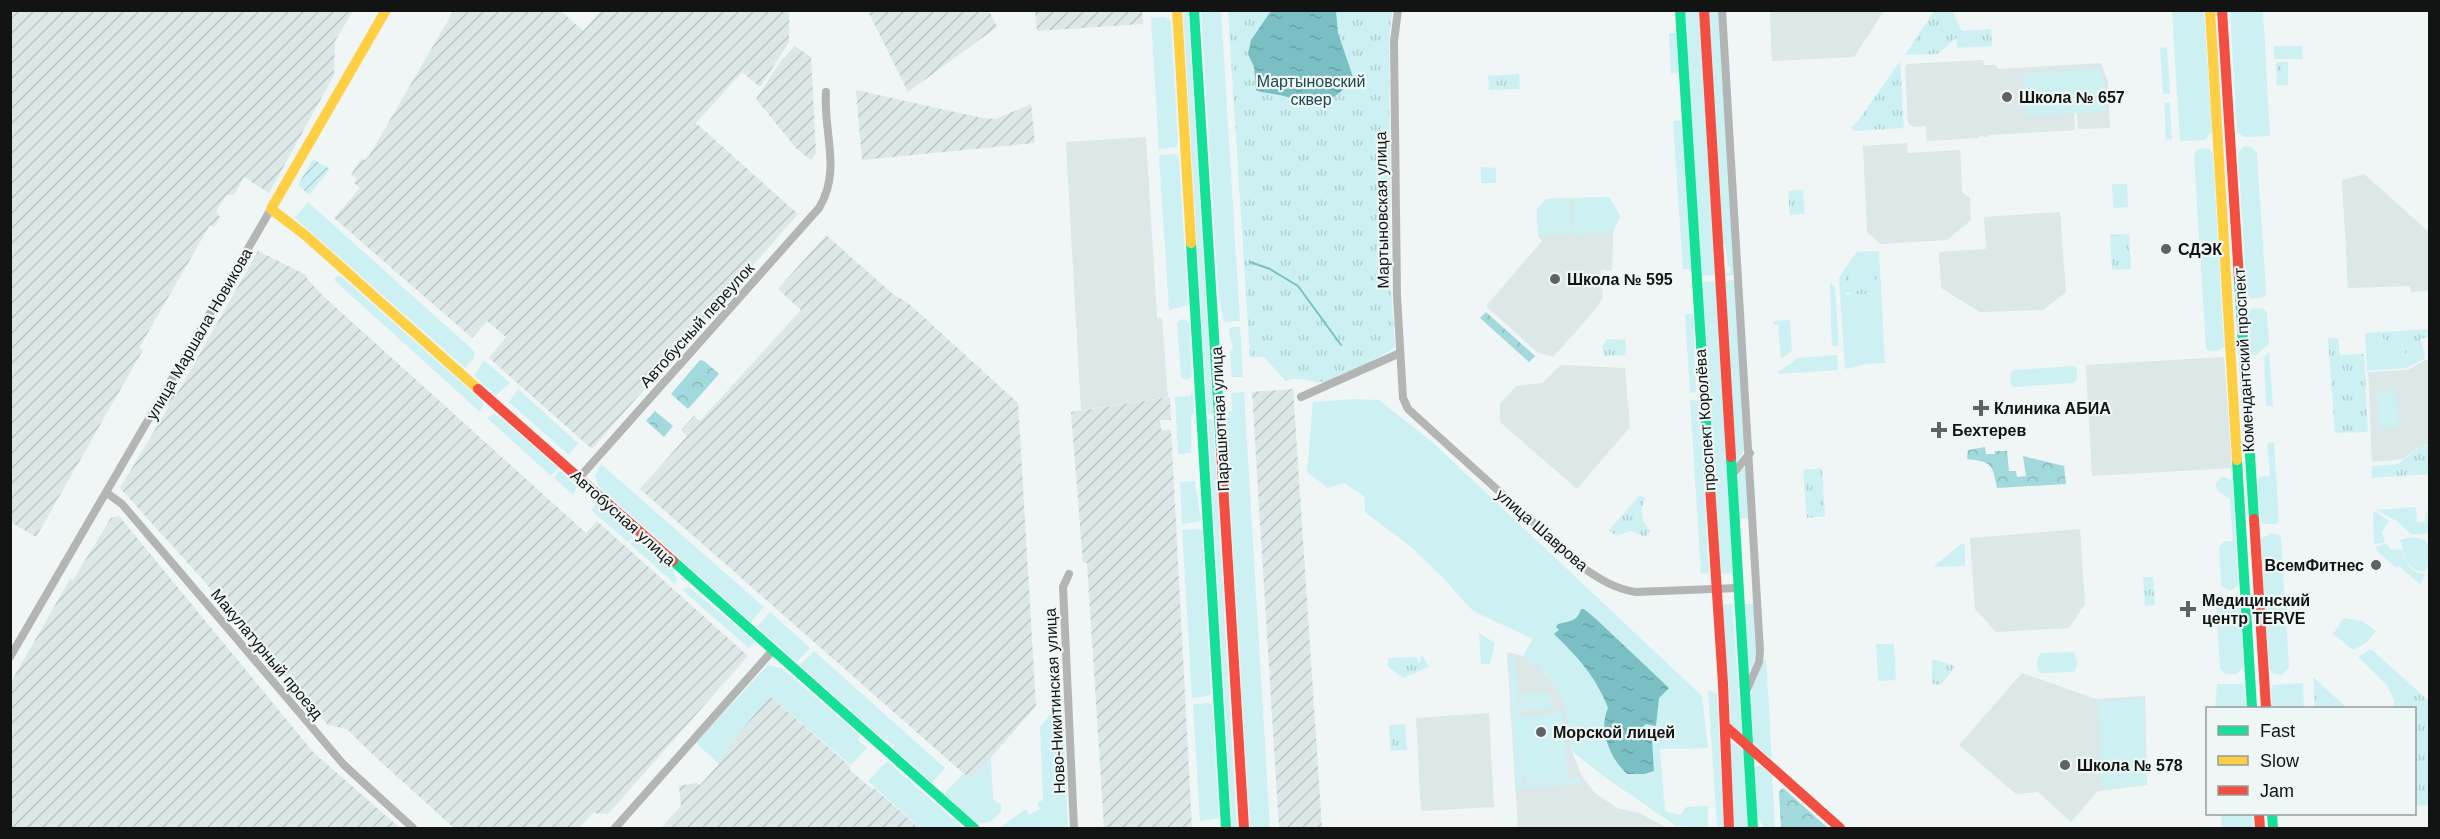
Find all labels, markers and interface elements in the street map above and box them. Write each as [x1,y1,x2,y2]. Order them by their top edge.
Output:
park label: Мартыновский сквер [1257,73,1365,108]
place label: Школа № 657 [2019,89,2125,106]
marker: Школа № 657 [2000,90,2014,104]
street label: Мартыновская улица [1372,131,1392,289]
place label: СДЭК [2178,241,2222,258]
marker: СДЭК [2159,242,2173,256]
street label: улица Маршала Новикова [143,245,255,423]
street label: Автобусный переулок [637,259,758,391]
street label: Комендантский проспект [2231,267,2257,453]
place label: Школа № 595 [1567,271,1673,288]
marker: Школа № 595 [1548,272,1562,286]
street label: Парашютная улица [1208,346,1232,492]
street label: проспект Королёва [1692,348,1718,491]
marker: Клиника АБИА [1972,399,1990,417]
place label: Клиника АБИА [1994,400,2111,417]
marker: Бехтерев [1930,421,1948,439]
place label: Бехтерев [1952,422,2026,439]
street label: Автобусная улица [567,467,679,569]
street label: улица Шаврова [1493,486,1591,574]
place label: ВсемФитнес [2264,557,2364,574]
marker: ВсемФитнес [2369,558,2383,572]
street label: Макулатурный проезд [208,586,327,723]
place label: Медицинский центр TERVE [2202,592,2310,627]
marker: Медицинский центр TERVE [2179,600,2197,618]
street label: Ново-Никитинская улица [1042,608,1068,794]
legend [2206,707,2416,815]
text: Fast [2260,721,2295,741]
place label: Морской лицей [1553,724,1675,741]
marker: Морской лицей [1534,725,1548,739]
text: Slow [2260,751,2300,771]
place label: Школа № 578 [2077,757,2183,774]
marker: Школа № 578 [2058,758,2072,772]
text: Jam [2260,781,2294,801]

